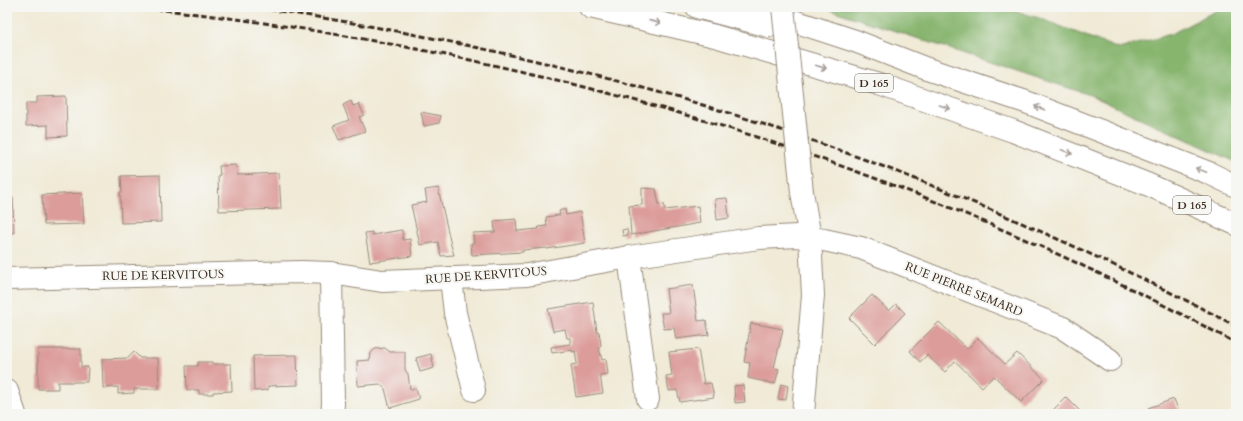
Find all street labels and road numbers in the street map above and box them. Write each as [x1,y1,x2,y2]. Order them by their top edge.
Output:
road number: D 165 [855,74,893,92]
road number: D 165 [1173,196,1211,214]
street label: RUE PIERRE SEMARD [903,258,1026,320]
street label: RUE DE KERVITOUS [425,263,547,287]
street label: RUE DE KERVITOUS [102,266,224,284]

